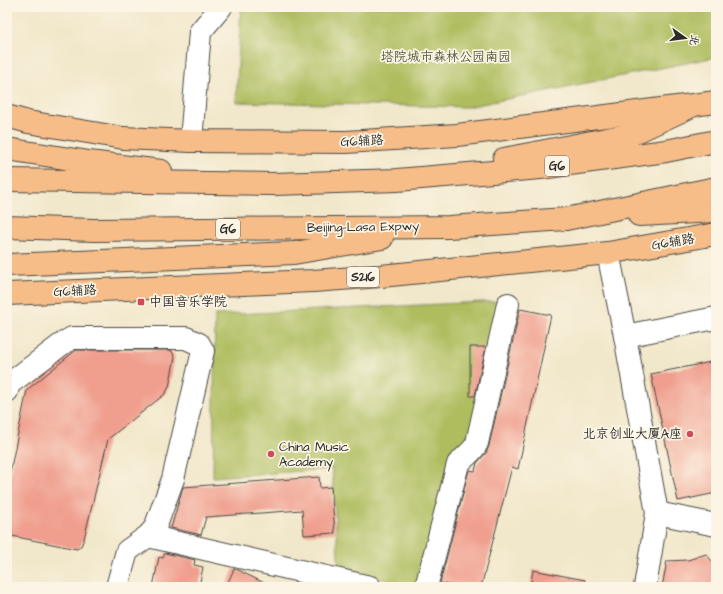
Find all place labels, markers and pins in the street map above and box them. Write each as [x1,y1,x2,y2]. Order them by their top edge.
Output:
place label: 中国音乐学院 [149,293,227,311]
marker: 中国音乐学院 [136,297,146,307]
place label: 北京创业大厦A座 [583,425,682,443]
marker: 北京创业大厦A座 [685,429,695,439]
place label: China Music Academy [279,438,349,472]
marker: China Music Academy [266,449,276,459]

